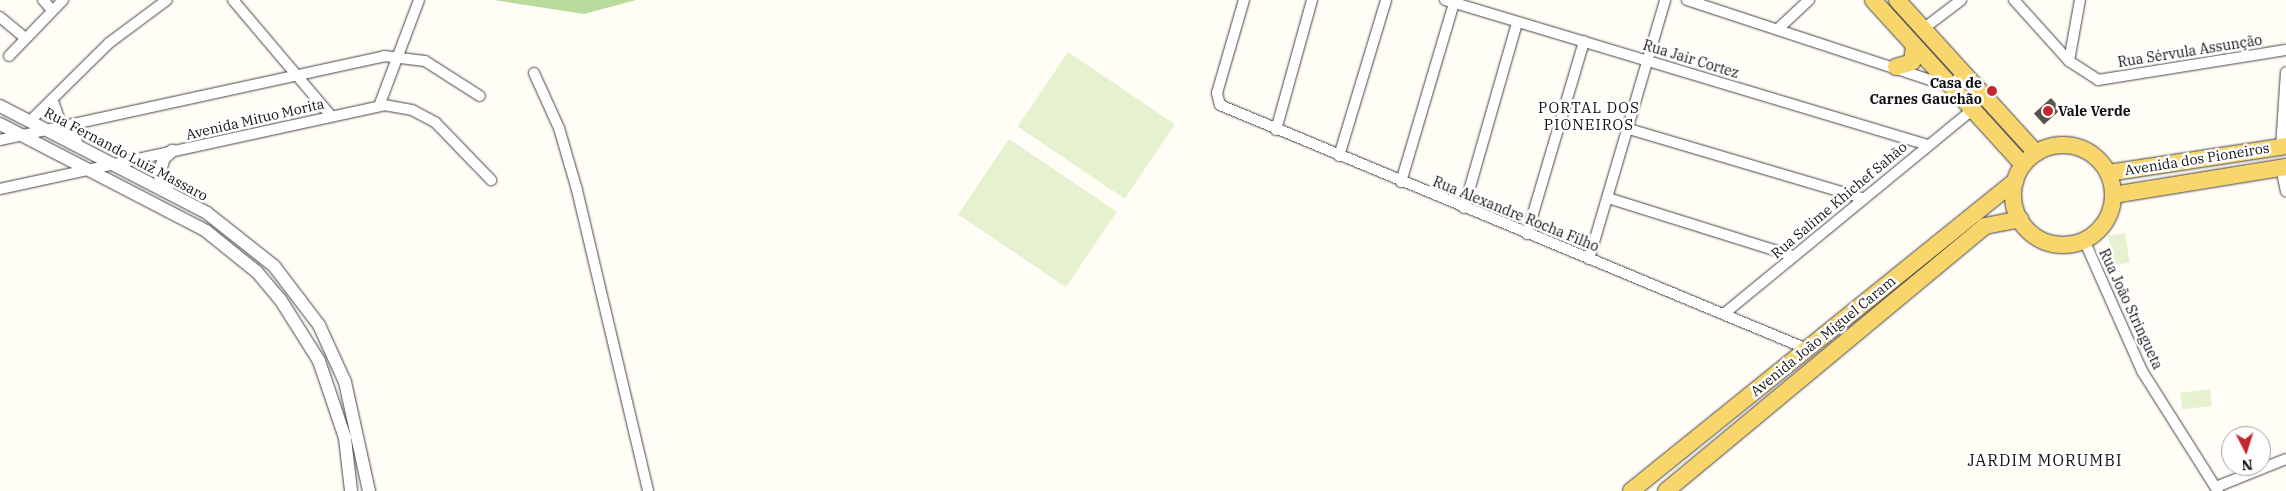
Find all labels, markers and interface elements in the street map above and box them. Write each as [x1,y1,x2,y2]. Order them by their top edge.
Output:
street label: Rua Sérvula Assunção [2117,31,2263,71]
street label: Rua Jair Cortez [1641,36,1741,82]
place label: Casa de Carnes Gauchão [1870,75,1982,108]
marker: Casa de Carnes Gauchão [1986,85,1998,97]
street label: Avenida Mituo Morita [184,95,326,143]
district label: PORTAL DOS PIONEIROS [1537,98,1641,133]
place label: Vale Verde [2058,103,2131,119]
street label: Rua Fernando Luiz Massaro [41,104,211,204]
marker: Vale Verde [2042,105,2054,117]
street label: Rua Salime Khichef Sahão [1768,138,1910,262]
street label: Avenida dos Pioneiros [2123,139,2271,179]
street label: Rua Alexandre Rocha Filho [1431,173,1601,255]
street label: Rua João Stringueta [2096,246,2166,372]
street label: Avenida João Miguel Caram [1747,272,1899,400]
north arrow [2221,426,2271,476]
district label: JARDIM MORUMBI [1966,450,2124,470]
text: N [2241,455,2254,474]

